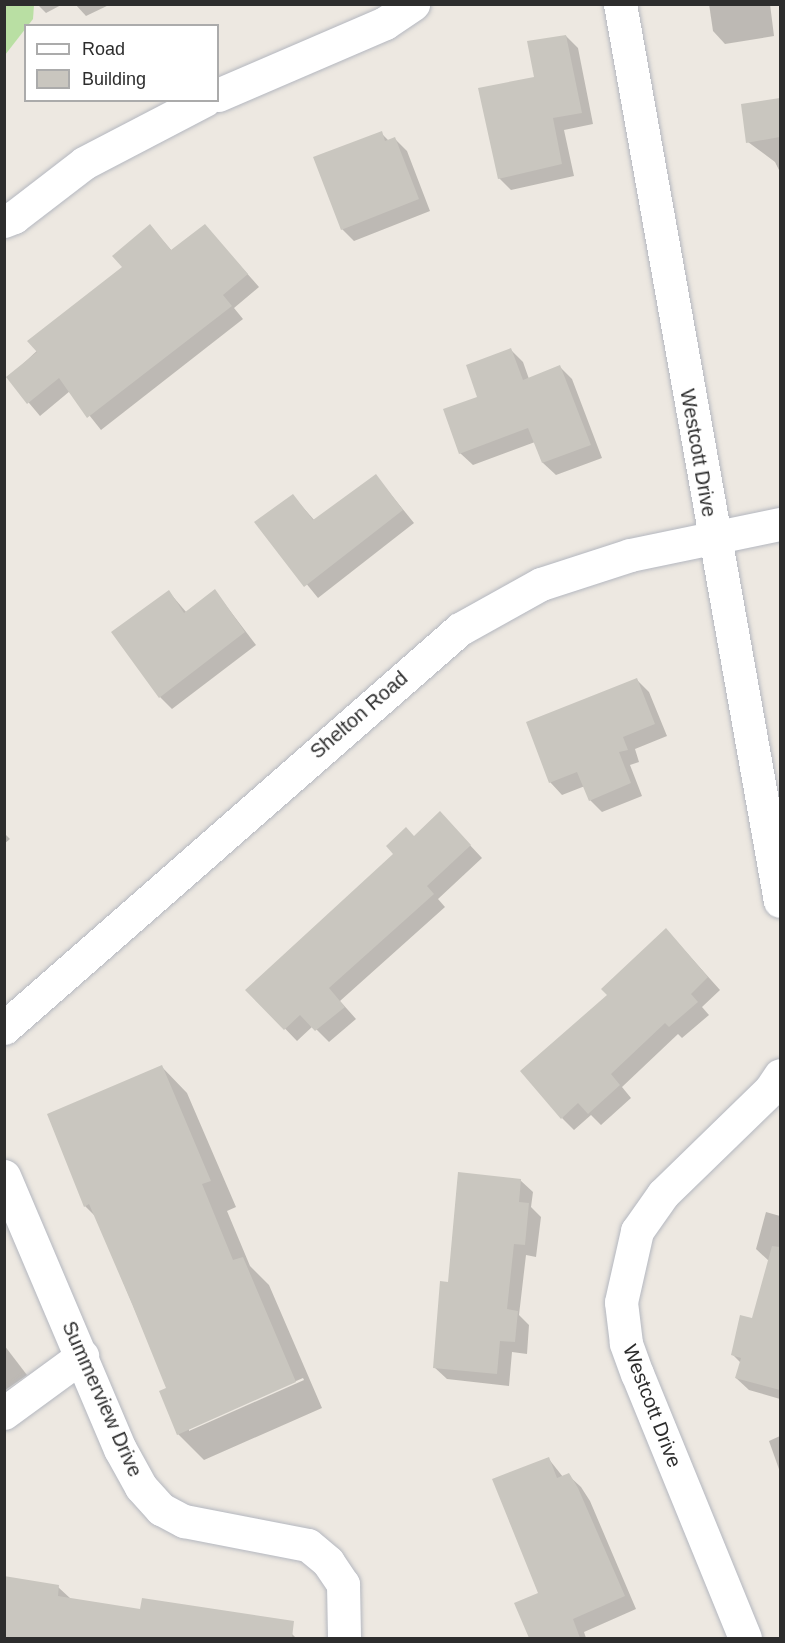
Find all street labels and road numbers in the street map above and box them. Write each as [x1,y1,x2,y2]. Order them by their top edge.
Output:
street label: Westcott Drive [675,387,721,519]
street label: Shelton Road [305,666,413,764]
street label: Summerview Drive [57,1317,147,1481]
street label: Westcott Drive [618,1341,686,1471]

